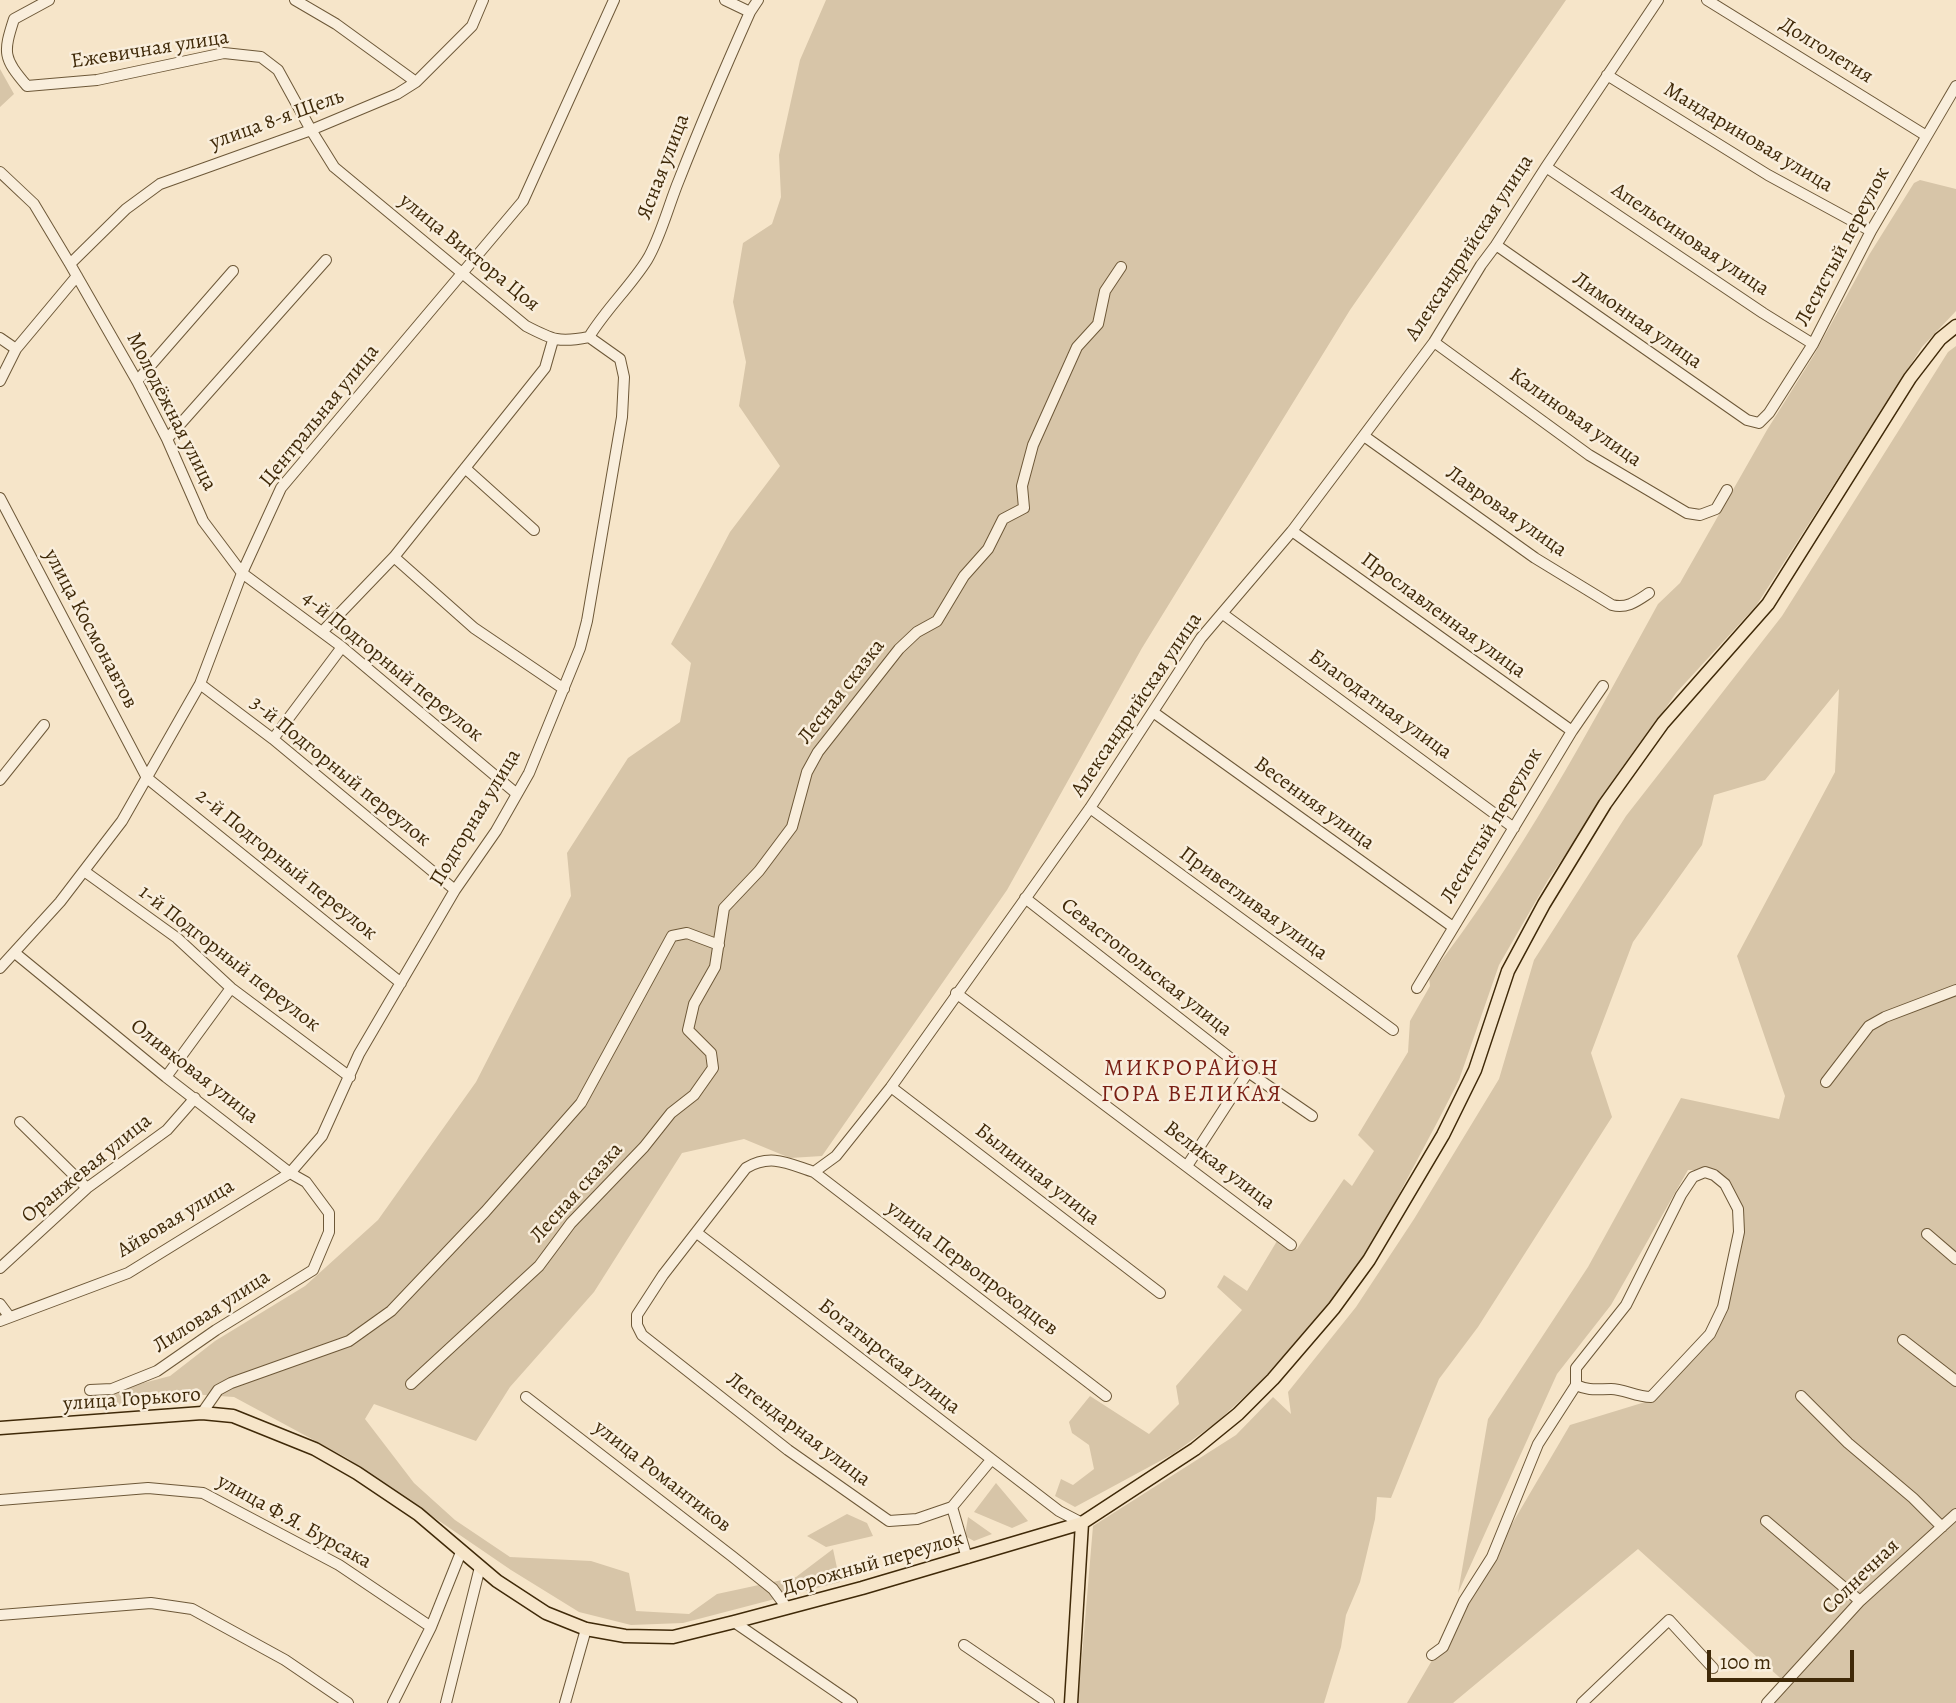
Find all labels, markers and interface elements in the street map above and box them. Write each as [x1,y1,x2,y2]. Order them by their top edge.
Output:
street label: Долголетия [1775,12,1877,90]
street label: Ежевичная улица [69,25,231,75]
street label: Мандариновая улица [1659,77,1837,199]
street label: улица 8-я Щель [207,84,347,156]
street label: Ясная улица [632,111,696,223]
street label: Александрийская улица [1400,150,1540,346]
street label: Лесистый переулок [1790,163,1896,331]
street label: Апельсиновая улица [1606,178,1774,302]
street label: улица Виктора Цоя [394,189,544,317]
street label: Лимонная улица [1567,267,1707,375]
street label: Молодёжная улица [120,329,222,495]
street label: Центральная улица [255,340,385,492]
street label: Калиновая улица [1504,363,1646,473]
street label: Лавровая улица [1441,461,1571,563]
street label: улица Космонавтов [37,545,143,713]
street label: Прославленная улица [1356,548,1530,684]
street label: 4-й Подгорный переулок [296,586,488,748]
street label: Александрийская улица [1066,608,1208,802]
street label: Лесная сказка [793,634,891,750]
street label: Благодатная улица [1303,645,1457,765]
street label: 3-й Подгорный переулок [245,691,435,853]
street label: Лесистый переулок [1436,744,1548,908]
street label: Подгорная улица [425,745,527,891]
street label: Весенняя улица [1249,752,1379,856]
street label: 2-й Подгорный переулок [190,784,382,946]
street label: Приветливая улица [1174,842,1332,966]
street label: 1-й Подгорный переулок [133,880,325,1038]
street label: Севастопольская улица [1055,893,1237,1043]
street label: Оливковая улица [125,1014,263,1130]
district label: МИКРОРАЙОН ГОРА ВЕЛИКАЯ [1102,1055,1282,1109]
street label: Оранжевая улица [17,1109,157,1229]
street label: Великая улица [1158,1116,1280,1216]
street label: Былинная улица [970,1118,1104,1232]
street label: Лесная сказка [525,1138,629,1248]
street label: Айвовая улица [113,1174,239,1264]
street label: улица Первопроходцев [881,1196,1063,1342]
street label: Лиловая улица [149,1265,275,1359]
street label: Богатырская улица [813,1294,965,1420]
street label: Легендарная улица [721,1368,875,1492]
street label: улица Горького [62,1383,202,1417]
street label: улица Романтиков [588,1415,736,1539]
street label: улица Ф.Я. Бурсака [212,1469,376,1575]
street label: Дорожный переулок [779,1526,967,1602]
street label: Солнечная [1817,1534,1905,1620]
scale bar [1711,1636,1858,1680]
text: 100 m [1720,1648,1771,1676]

